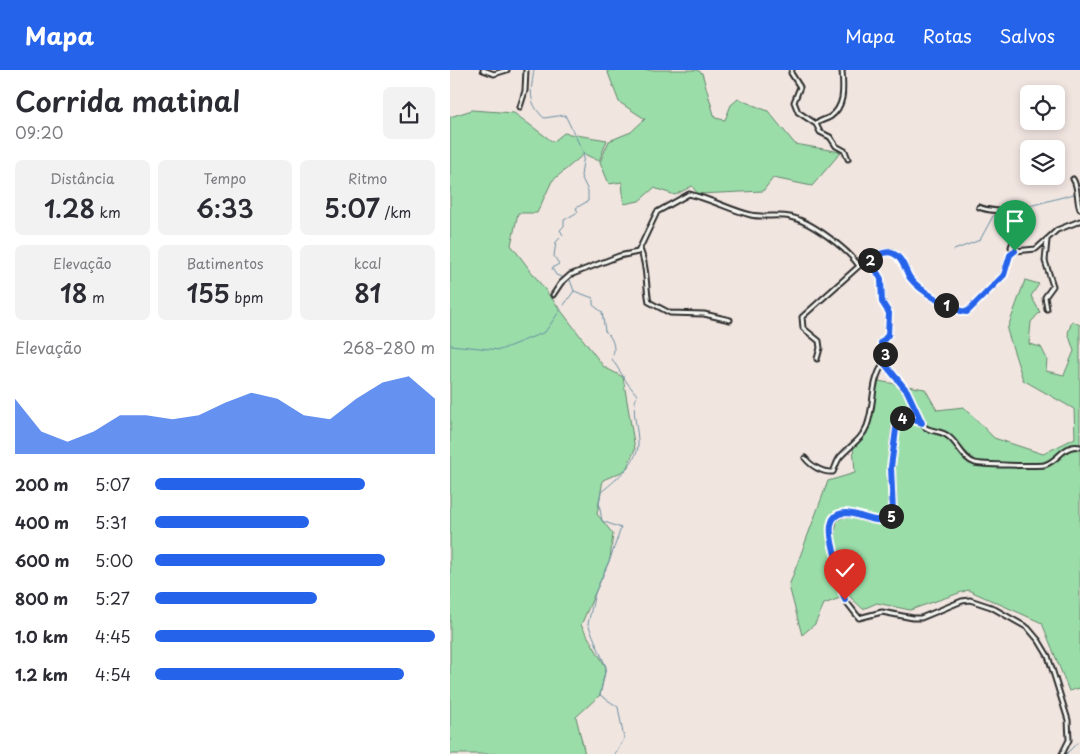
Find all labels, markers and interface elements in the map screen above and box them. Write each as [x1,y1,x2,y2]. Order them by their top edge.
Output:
text: Mapa [25,17,94,53]
text: Mapa [845,22,895,49]
text: Rotas [923,22,972,49]
text: Salvos [1000,22,1055,49]
text: Corrida matinal [15,79,240,122]
map controls [1020,85,1065,185]
button: locate [1020,85,1065,130]
button: share [383,87,435,139]
text: 09:20 [15,120,63,144]
button: layers [1020,140,1065,185]
text: Distância [50,168,115,189]
text: Tempo [204,168,246,189]
text: Ritmo [348,168,387,189]
text: 1.28 [44,189,95,227]
text: 6:33 [196,189,254,227]
text: 5:07 [324,189,380,227]
pin [994,200,1036,251]
text: km [95,202,121,223]
text: /km [380,202,411,223]
icon: arrive [1001,207,1029,235]
pin: 2 [858,248,882,272]
text: 2 [866,250,875,271]
text: Elevação [53,253,112,274]
text: Batimentos [187,253,263,274]
text: kcal [354,253,382,274]
text: 18 [60,274,87,312]
text: 155 [186,274,230,312]
text: 81 [354,274,381,312]
text: m [87,287,105,308]
text: bpm [230,287,264,308]
pin: 1 [934,292,958,318]
text: 1 [943,295,950,316]
text: Elevação [15,335,82,359]
text: 268–280 m [343,335,435,359]
pin: 3 [872,342,898,366]
text: 3 [881,344,890,365]
pin: 4 [890,406,914,430]
text: 4 [898,408,907,429]
text: 200 m [15,472,69,496]
text: 5:07 [95,472,130,496]
pin: 5 [878,504,904,528]
text: 5 [887,506,896,527]
text: 400 m [15,510,69,534]
text: 5:31 [95,510,127,534]
text: 600 m [15,548,69,572]
text: 5:00 [95,548,133,572]
pin [824,549,866,600]
icon: check [831,556,859,584]
text: 800 m [15,586,68,610]
text: 5:27 [95,586,130,610]
text: 1.0 km [15,624,68,648]
text: 4:45 [95,624,131,648]
text: 1.2 km [15,662,68,686]
text: 4:54 [95,662,131,686]

